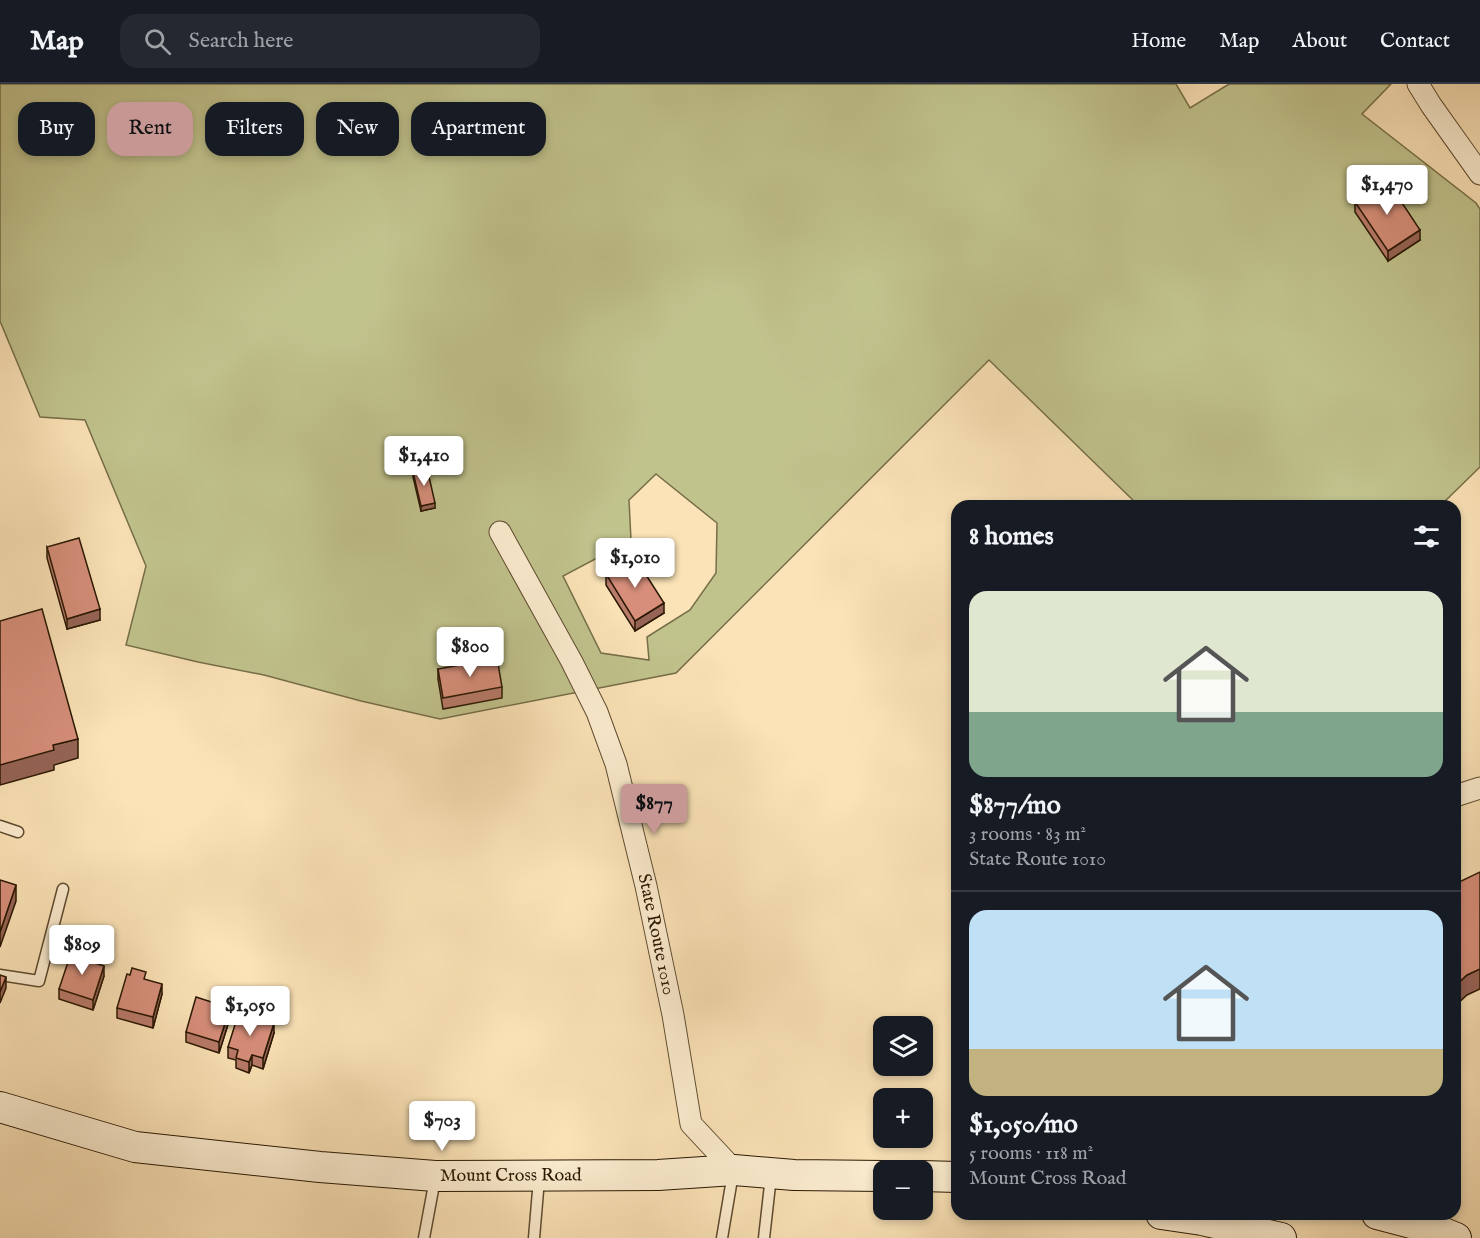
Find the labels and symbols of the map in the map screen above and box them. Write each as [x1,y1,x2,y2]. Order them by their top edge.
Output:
pin: $1,470 [1338,165,1436,216]
pin: $1,410 [375,436,473,487]
pin: $1,010 [586,538,684,589]
pin: $800 [434,627,506,678]
pin: $877 [618,784,690,835]
street label: State Route 1010 [632,871,680,997]
pin: $809 [46,925,118,976]
pin: $1,050 [201,986,299,1037]
pin: $703 [406,1101,478,1152]
street label: Mount Cross Road [440,1164,582,1187]

